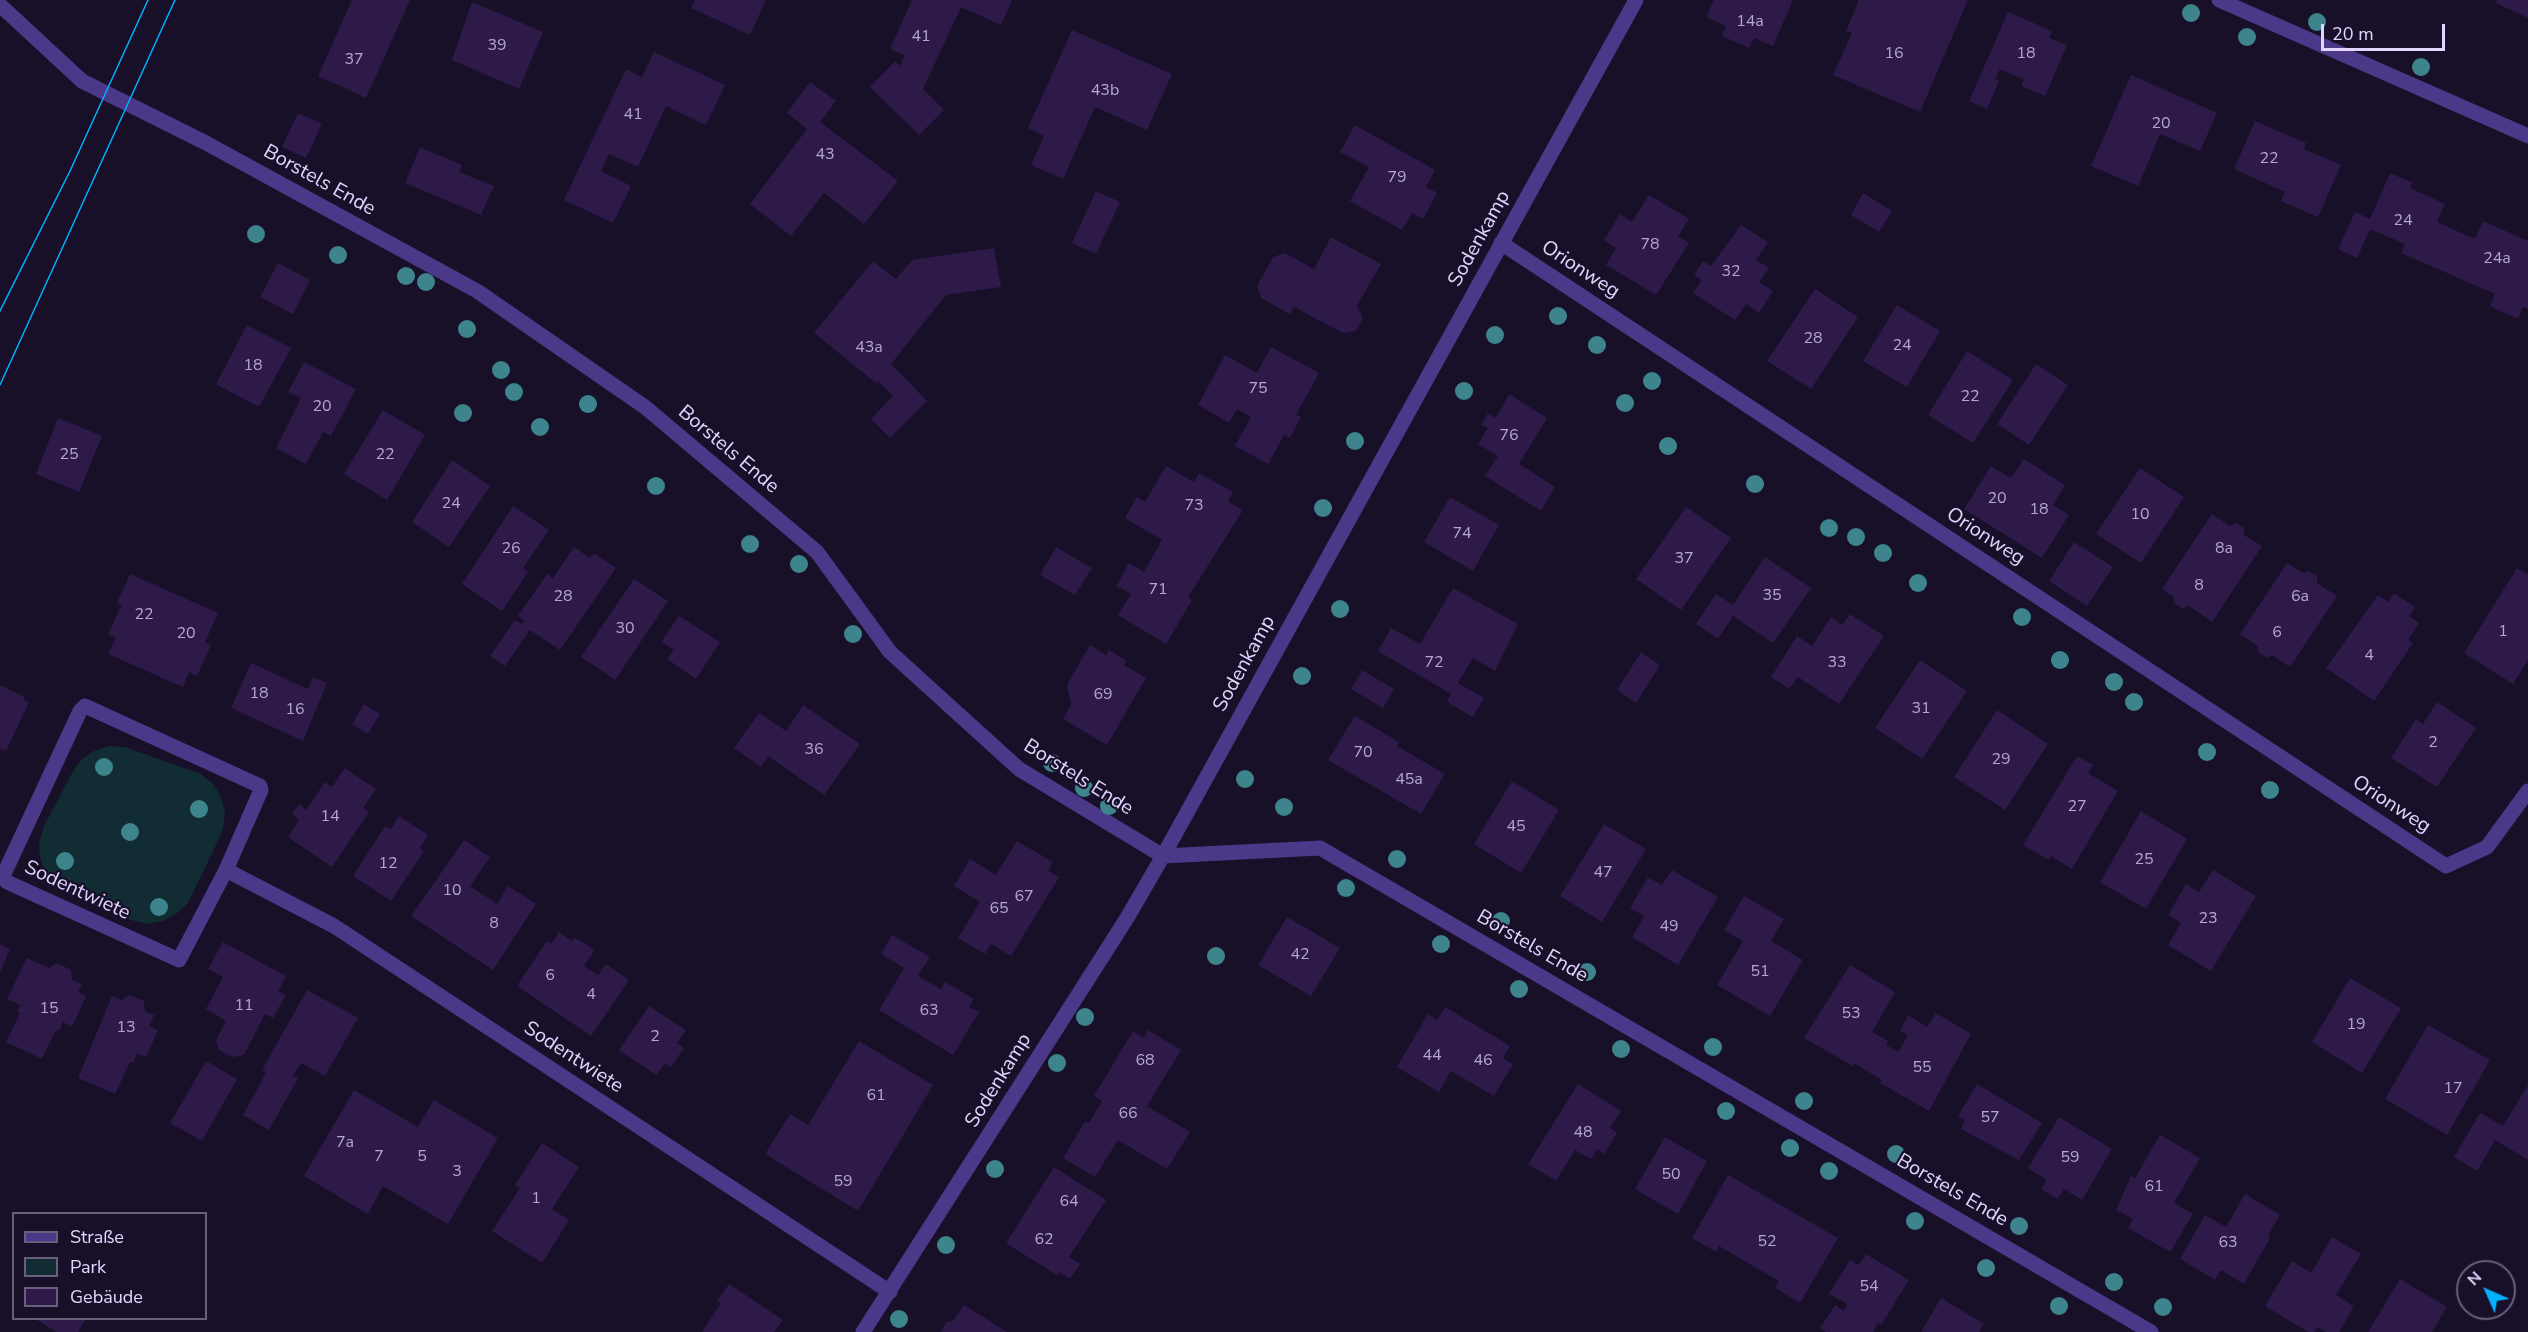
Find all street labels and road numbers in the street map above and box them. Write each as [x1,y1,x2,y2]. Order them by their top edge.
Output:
street label: Borstels Ende [259,140,379,222]
street label: Sodenkamp [1444,187,1516,291]
street label: Orionweg [1536,236,1624,304]
street label: Borstels Ende [673,401,783,499]
street label: Orionweg [1941,503,2029,571]
street label: Sodenkamp [1209,612,1281,716]
street label: Borstels Ende [1019,735,1137,821]
street label: Orionweg [2347,771,2435,839]
street label: Sodentwiete [20,856,134,926]
street label: Borstels Ende [1472,905,1592,989]
street label: Sodentwiete [519,1017,627,1099]
street label: Sodenkamp [961,1030,1037,1132]
street label: Borstels Ende [1892,1149,2012,1233]

